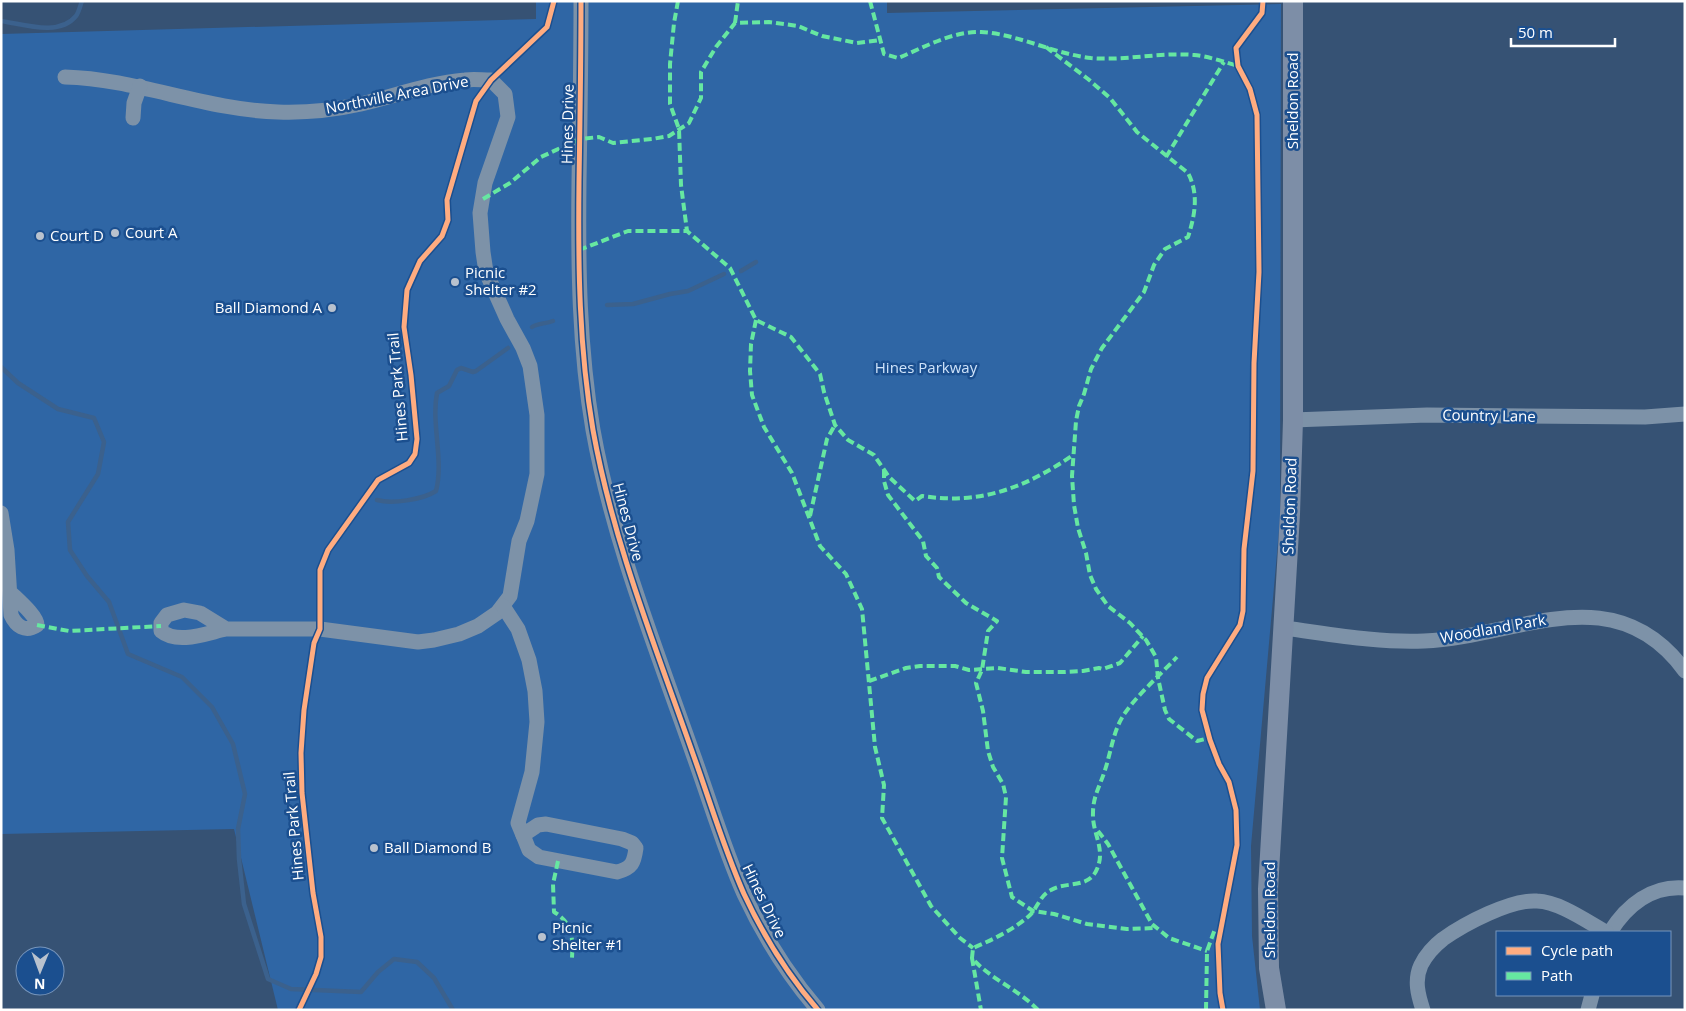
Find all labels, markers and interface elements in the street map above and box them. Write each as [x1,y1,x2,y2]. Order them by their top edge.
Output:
scale bar [1511,15,1615,47]
text: 50 m [1518,22,1553,42]
street label: Sheldon Road [1282,53,1302,149]
street label: Northville Area Drive [324,70,470,118]
street label: Hines Drive [556,84,578,164]
place label: Court A [125,222,178,242]
place label: Court D [50,225,104,245]
marker: Court A [109,227,121,239]
marker: Court D [34,230,46,242]
place label: Picnic Shelter #2 [465,262,537,299]
marker: Picnic Shelter #2 [449,276,461,288]
place label: Ball Diamond A [215,297,323,317]
marker: Ball Diamond A [326,302,338,314]
street label: Hines Park Trail [382,332,412,442]
park label: Hines Parkway [875,357,978,377]
street label: Country Lane [1442,404,1536,426]
street label: Sheldon Road [1277,457,1301,555]
street label: Hines Drive [609,480,649,563]
street label: Woodland Park [1438,609,1547,647]
street label: Hines Park Trail [278,771,308,881]
place label: Ball Diamond B [384,837,491,857]
marker: Ball Diamond B [368,842,380,854]
street label: Hines Drive [738,860,791,941]
street label: Sheldon Road [1259,862,1279,958]
place label: Picnic Shelter #1 [552,917,624,954]
marker: Picnic Shelter #1 [536,931,548,943]
legend [1496,931,1671,996]
text: Cycle path [1541,940,1613,960]
north arrow [15,946,65,996]
text: Path [1541,965,1573,985]
text: N [34,975,46,994]

